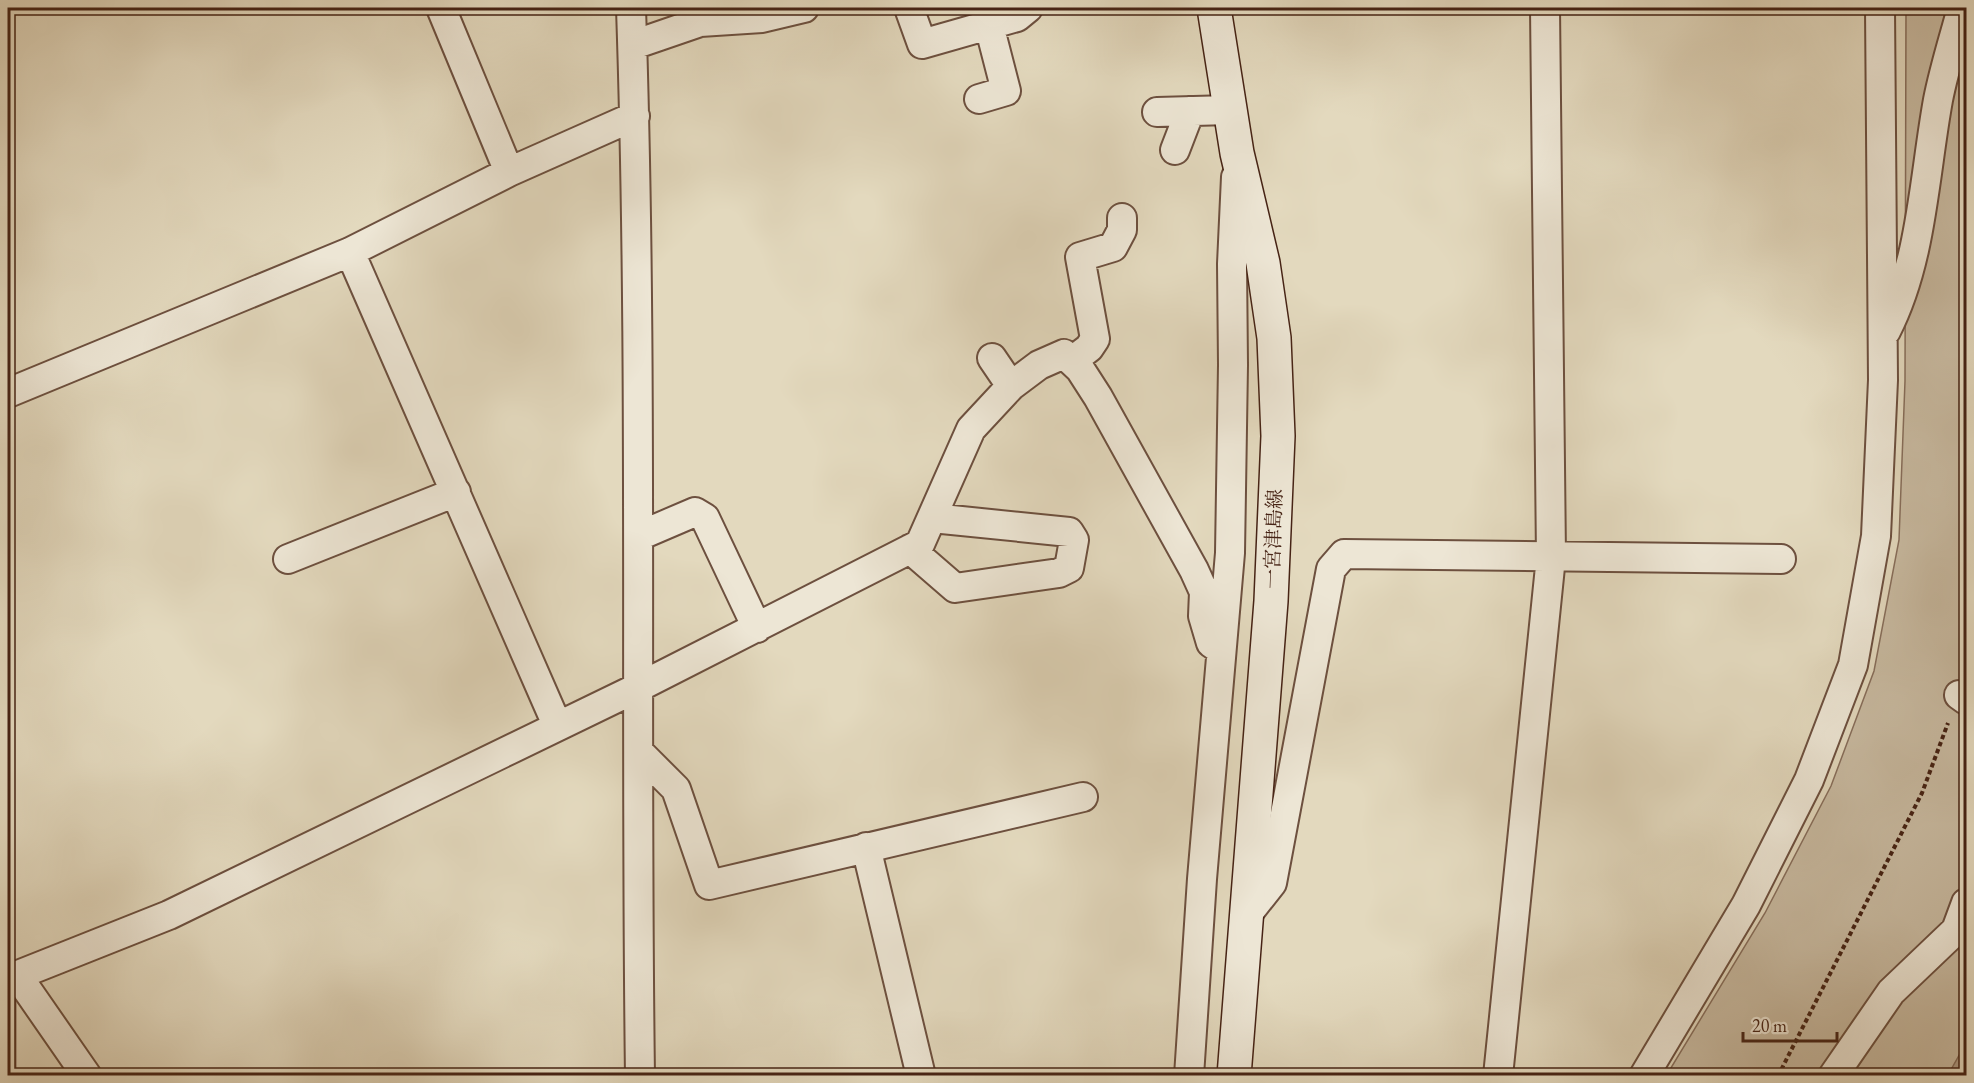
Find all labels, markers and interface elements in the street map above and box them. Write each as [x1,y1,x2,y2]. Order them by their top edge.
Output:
street label: 一宮津島線 [1258,489,1288,589]
scale bar [1743,1005,1838,1043]
text: 20 m [1752,1014,1787,1037]

